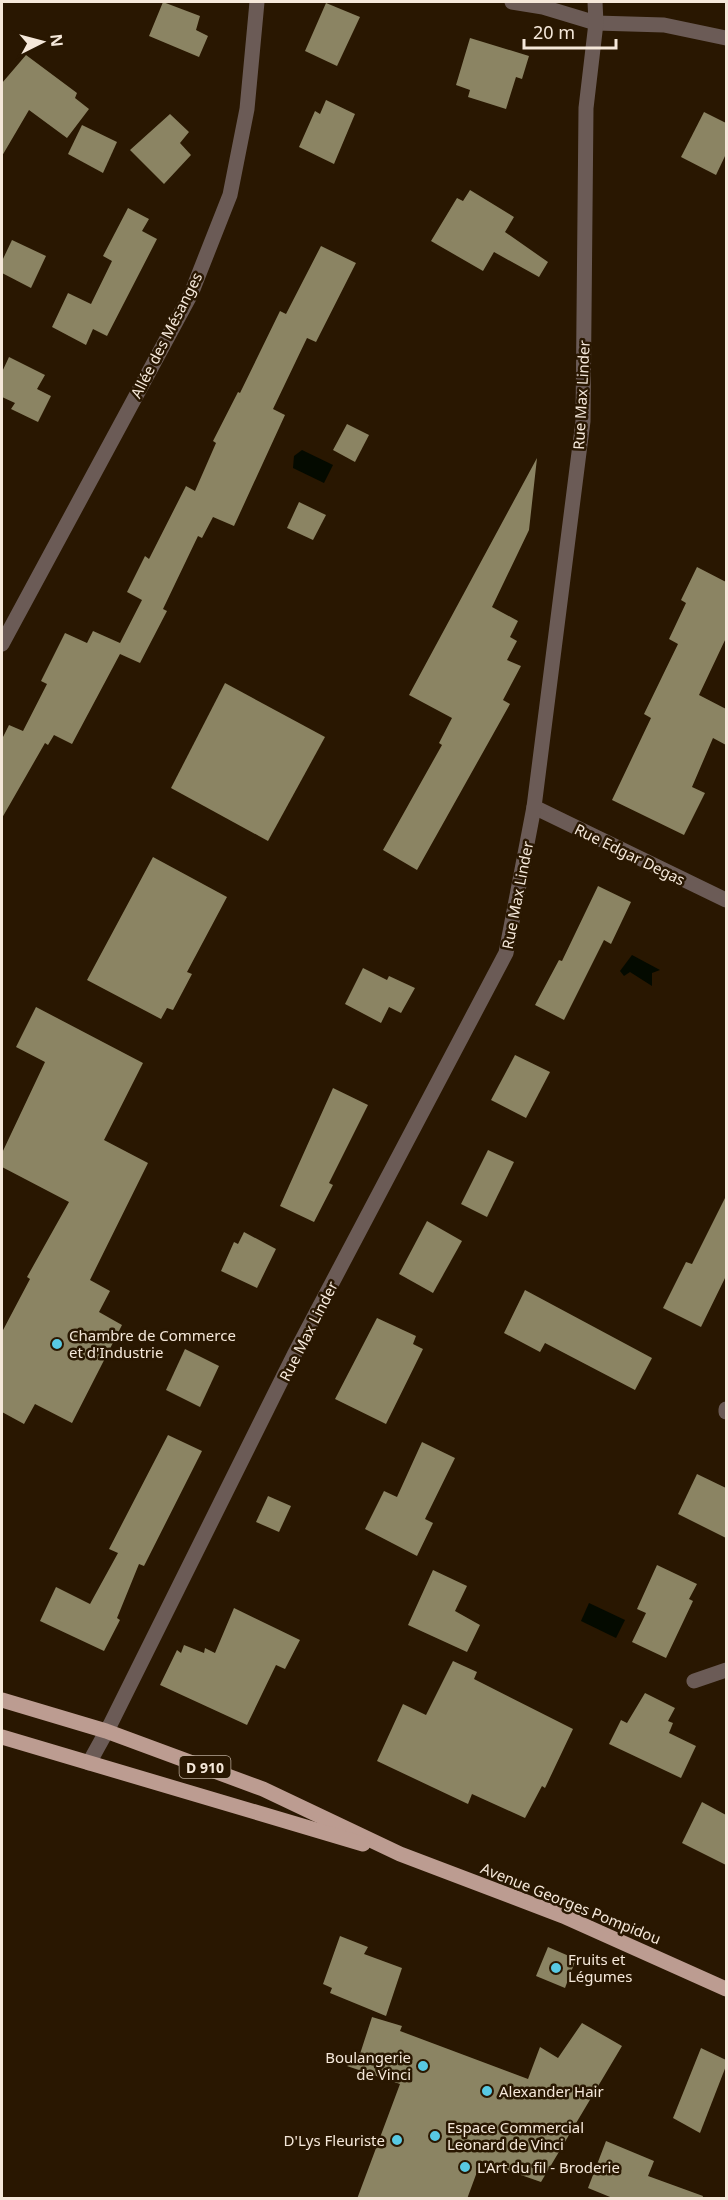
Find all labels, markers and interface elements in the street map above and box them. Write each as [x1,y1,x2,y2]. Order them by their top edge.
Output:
north arrow [12,12,72,72]
scale bar [524,12,616,50]
text: 20 m [533,20,575,44]
text: N [45,33,69,48]
street label: Allée des Mésanges [126,269,206,401]
street label: Rue Max Linder [568,340,594,450]
street label: Rue Edgar Degas [571,819,689,889]
street label: Rue Max Linder [497,839,537,951]
street label: Rue Max Linder [274,1278,342,1384]
place label: Chambre de Commerce et d'Industrie [69,1325,236,1362]
marker: Chambre de Commerce et d'Industrie [50,1337,64,1351]
road number: D 910 [180,1756,230,1778]
street label: Avenue Georges Pompidou [478,1858,664,1948]
place label: Fruits et Légumes [568,1949,633,1986]
marker: Fruits et Légumes [549,1961,563,1975]
place label: Boulangerie de Vinci [325,2047,411,2084]
marker: Boulangerie de Vinci [416,2059,430,2073]
place label: Alexander Hair [499,2081,604,2101]
marker: Alexander Hair [480,2084,494,2098]
place label: Espace Commercial Leonard de Vinci [447,2117,584,2154]
marker: Espace Commercial Leonard de Vinci [428,2129,442,2143]
place label: D'Lys Fleuriste [284,2130,385,2150]
marker: D'Lys Fleuriste [390,2133,404,2147]
place label: L'Art du fil - Broderie [477,2157,620,2177]
marker: L'Art du fil - Broderie [458,2160,472,2174]

